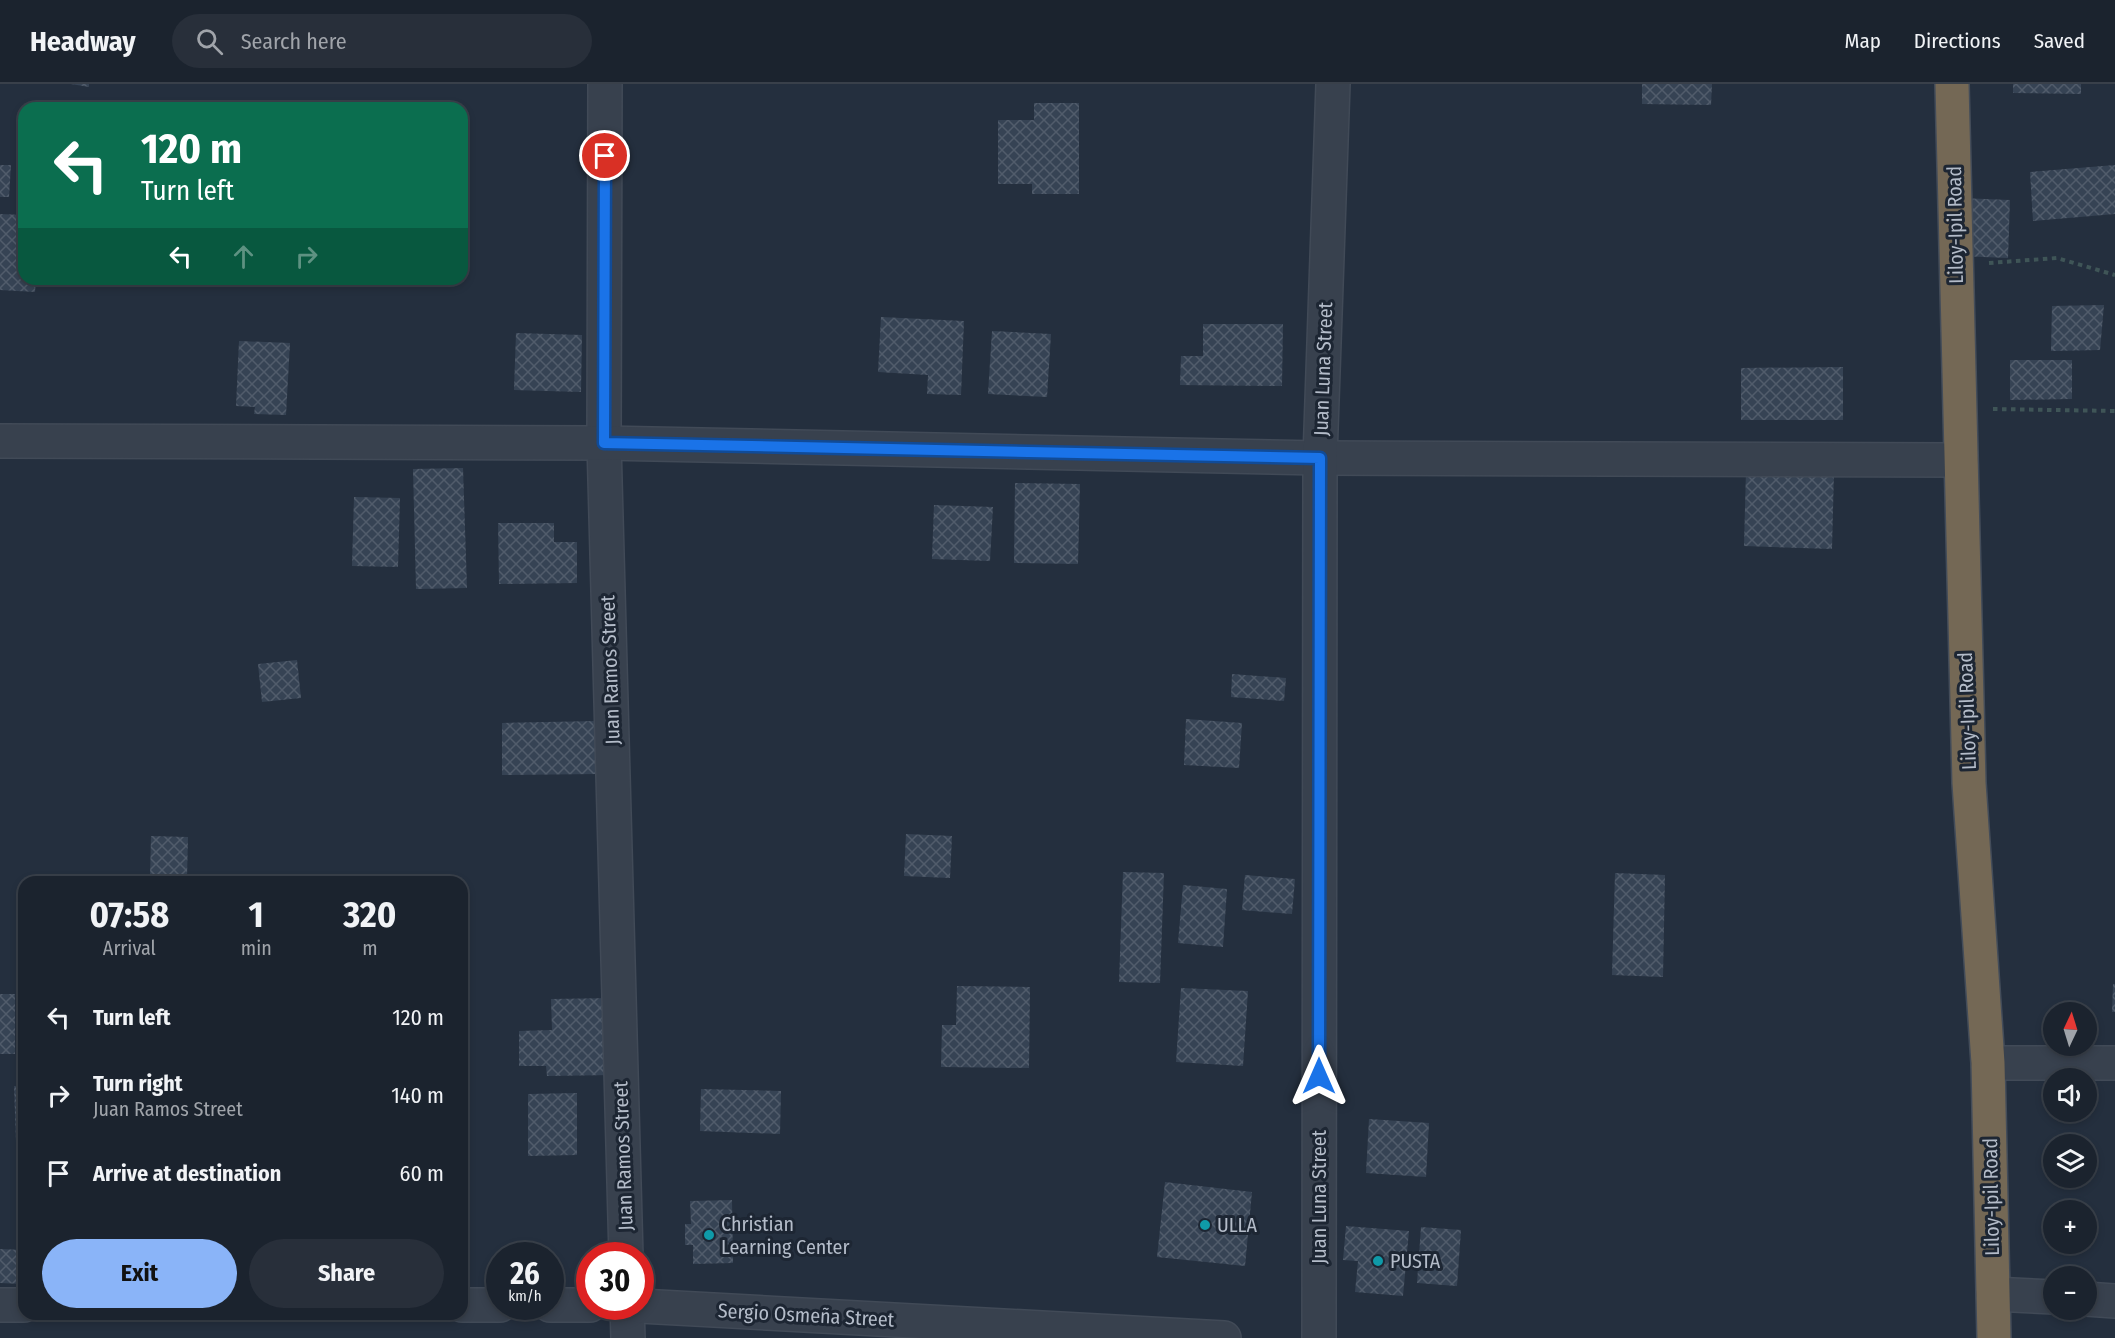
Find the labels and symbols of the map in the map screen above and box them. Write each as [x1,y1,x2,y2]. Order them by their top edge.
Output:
pin [579,130,630,181]
street label: Liloy-Ipil Road [1942,166,1968,284]
street label: Juan Luna Street [1309,301,1337,436]
street label: Juan Ramos Street [595,594,625,745]
street label: Liloy-Ipil Road [1953,652,1981,770]
north arrow [2043,1002,2097,1056]
position arrow [1287,1044,1351,1108]
street label: Juan Ramos Street [608,1080,638,1231]
street label: Juan Luna Street [1307,1129,1331,1264]
street label: Liloy-Ipil Road [1978,1138,2004,1256]
place label: Christian Learning Center [721,1212,849,1259]
place label: ULLA [1217,1213,1257,1237]
marker: ULLA [1198,1218,1212,1232]
marker: Christian Learning Center [702,1228,716,1242]
speed limit sign: 30 [576,1242,654,1320]
place label: PUSTA [1390,1249,1441,1273]
marker: PUSTA [1371,1254,1385,1268]
street label: Sergio Osmeña Street [717,1298,895,1332]

